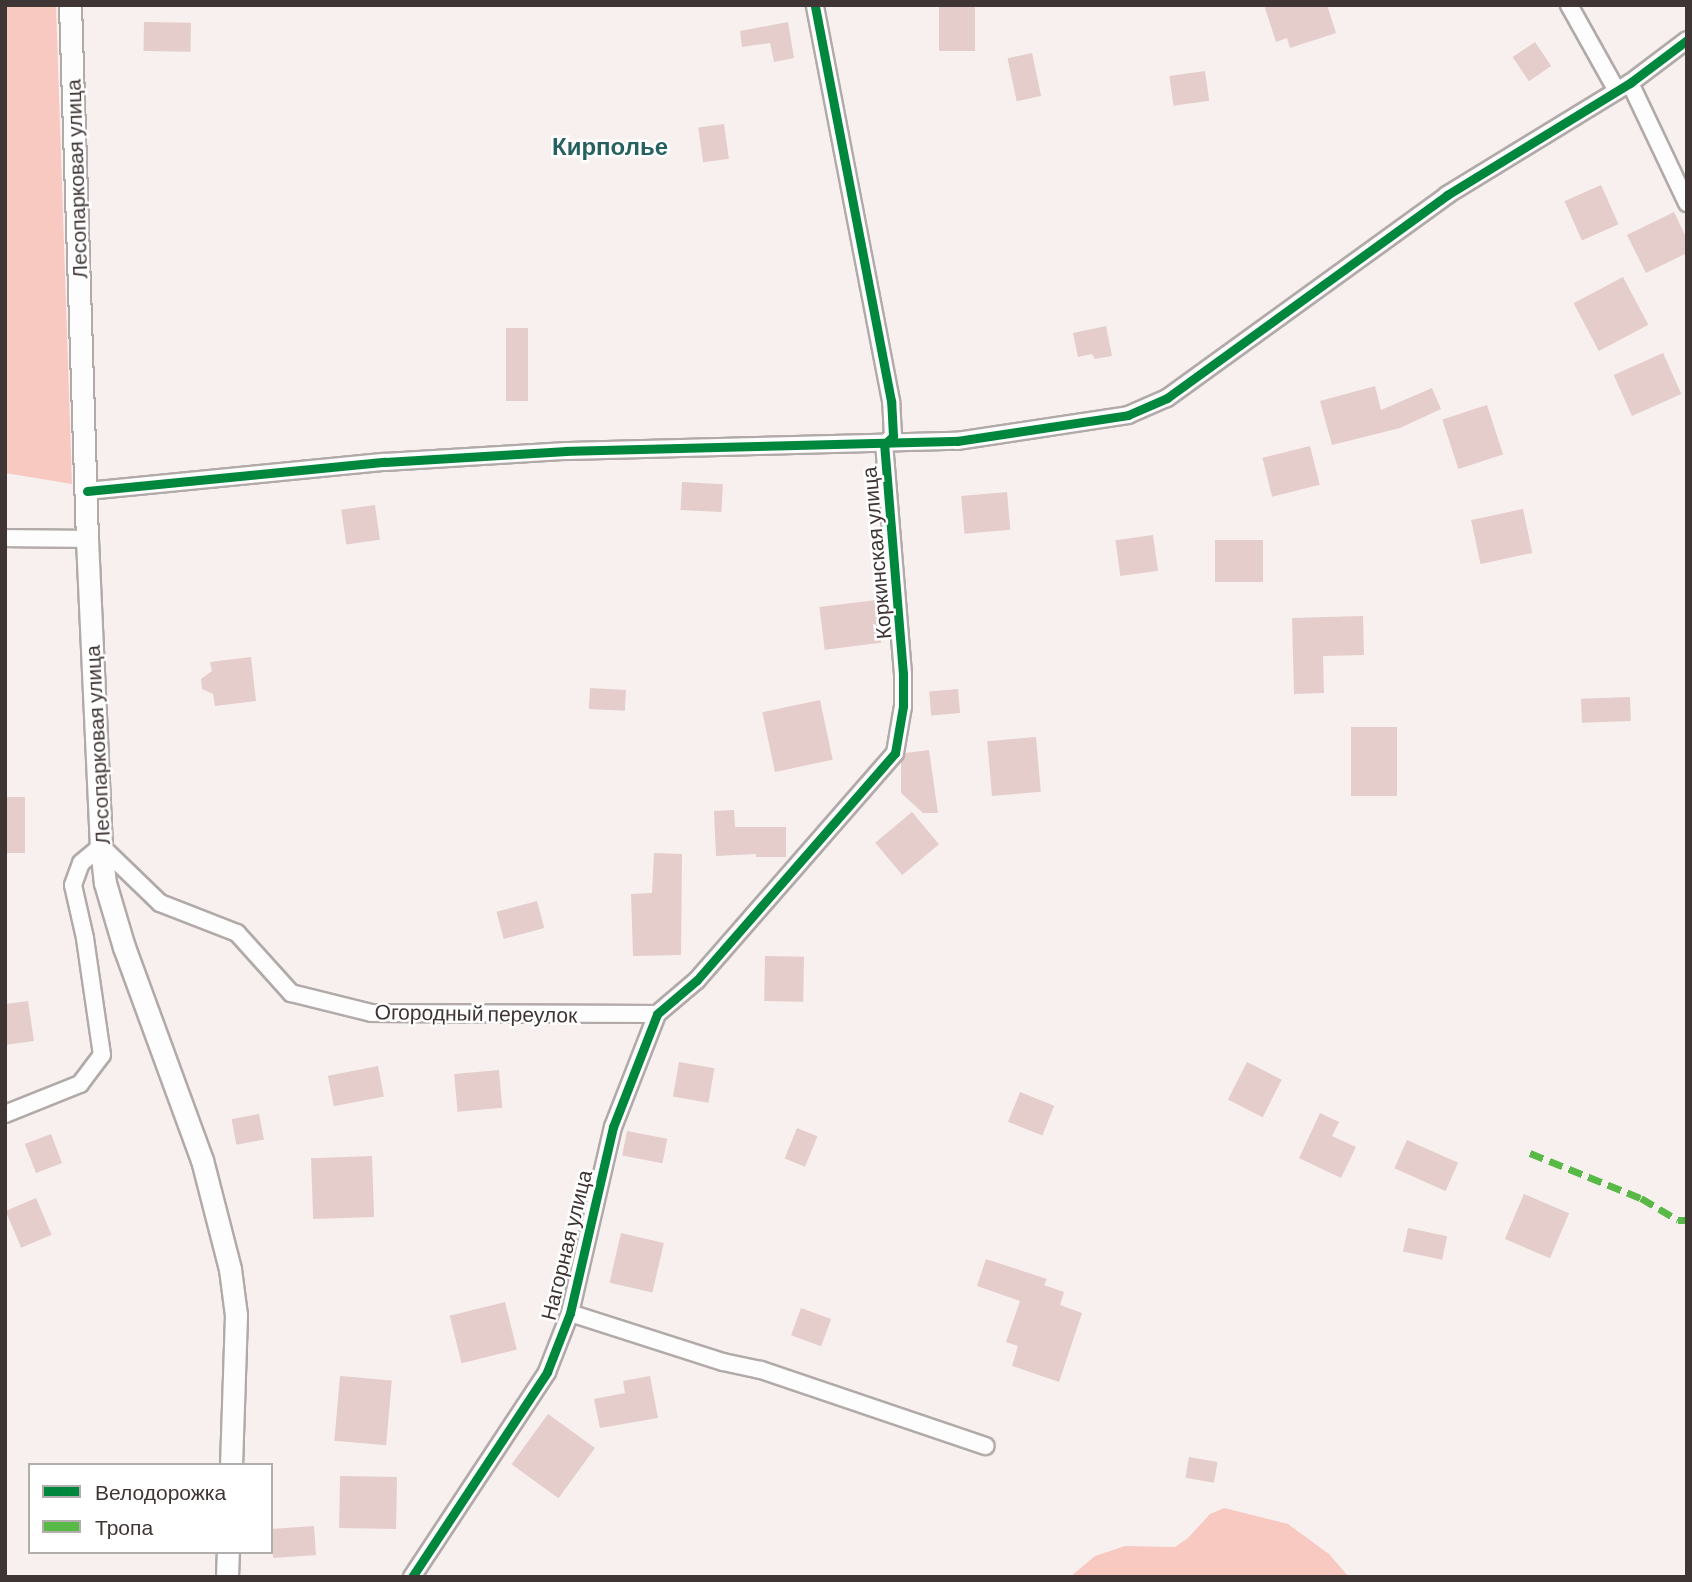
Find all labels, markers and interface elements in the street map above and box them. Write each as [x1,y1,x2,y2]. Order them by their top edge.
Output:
street label: Лесопарковая улица [60,79,92,279]
district label: Кирполье [552,132,668,160]
street label: Коркинская улица [856,466,896,640]
street label: Лесопарковая улица [79,645,115,845]
street label: Огородный переулок [375,999,577,1027]
street label: Нагорная улица [535,1167,597,1323]
legend [28,1463,273,1554]
text: Велодорожка [95,1479,226,1504]
text: Тропа [95,1514,153,1539]

